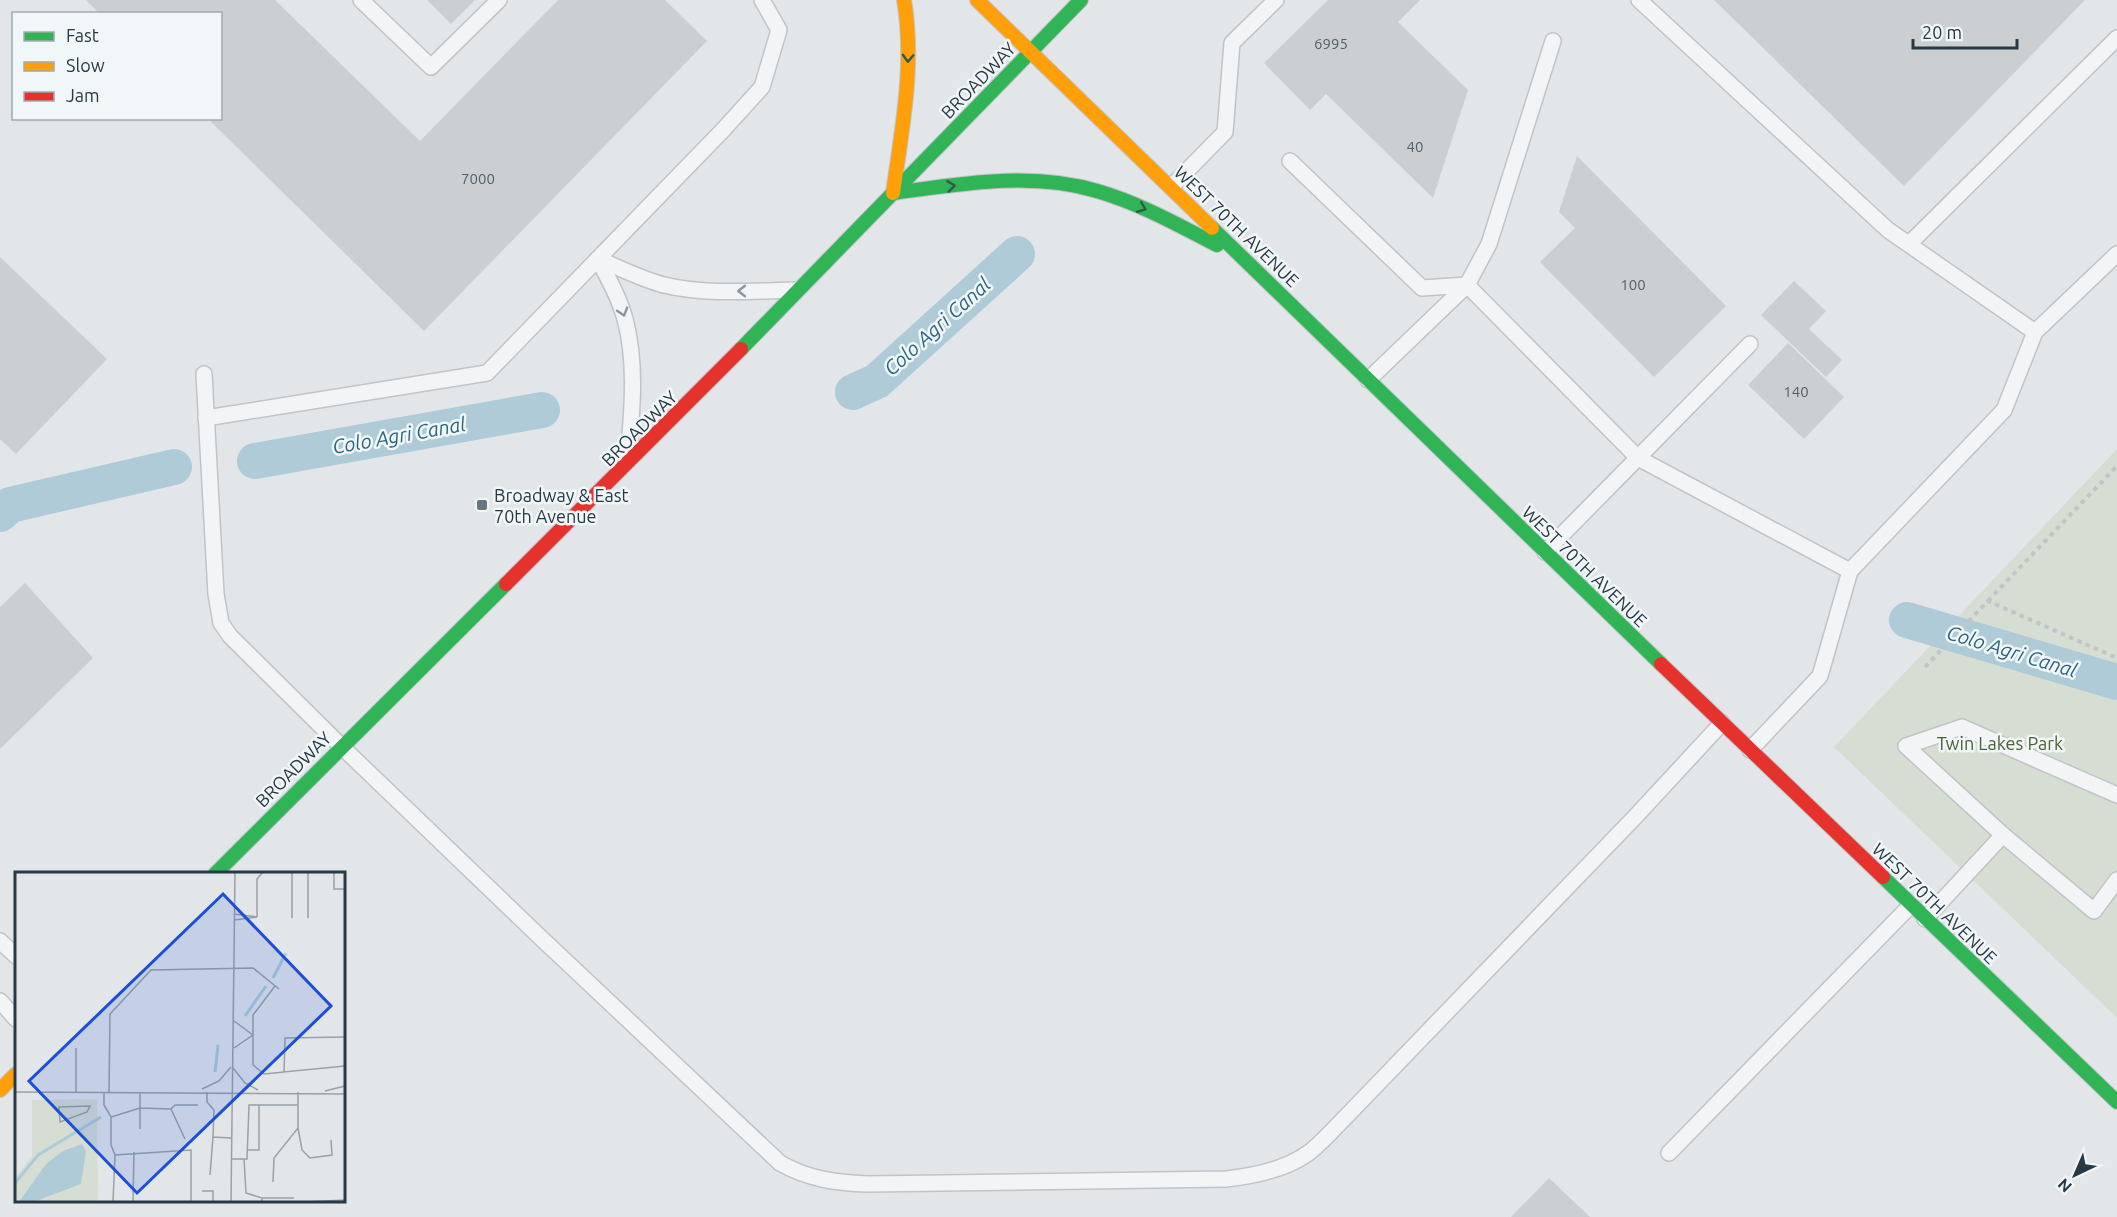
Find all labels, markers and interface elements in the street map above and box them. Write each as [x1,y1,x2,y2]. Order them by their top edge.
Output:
legend [12,12,222,120]
scale bar [1913,12,2016,50]
text: 20 m [1922,22,1962,42]
text: Fast [66,25,99,45]
house number: 6995 [1314,35,1348,52]
street label: BROADWAY [937,37,1020,122]
one-way arrow [902,54,914,63]
text: Slow [66,55,105,75]
text: Jam [66,85,100,105]
house number: 40 [1407,138,1423,155]
street label: WEST 70TH AVENUE [1171,162,1303,290]
house number: 7000 [461,170,495,187]
one-way arrow [947,180,956,193]
one-way arrow [1136,201,1147,213]
water label: Colo Agri Canal [879,272,995,380]
house number: 100 [1620,276,1646,293]
one-way arrow [738,285,747,297]
one-way arrow [616,306,628,317]
house number: 140 [1783,383,1809,400]
street label: BROADWAY [597,386,681,470]
water label: Colo Agri Canal [331,412,468,458]
place label: Broadway & East 70th Avenue [494,485,629,526]
marker: Broadway & East 70th Avenue [475,498,489,512]
street label: WEST 70TH AVENUE [1519,502,1651,630]
water label: Colo Agri Canal [1944,620,2080,682]
street label: BROADWAY [251,727,335,811]
park label: Twin Lakes Park [1937,733,2063,753]
street label: WEST 70TH AVENUE [1869,839,2001,967]
inset map [15,872,345,1202]
north arrow [2045,1145,2105,1205]
text: N [2054,1175,2075,1196]

